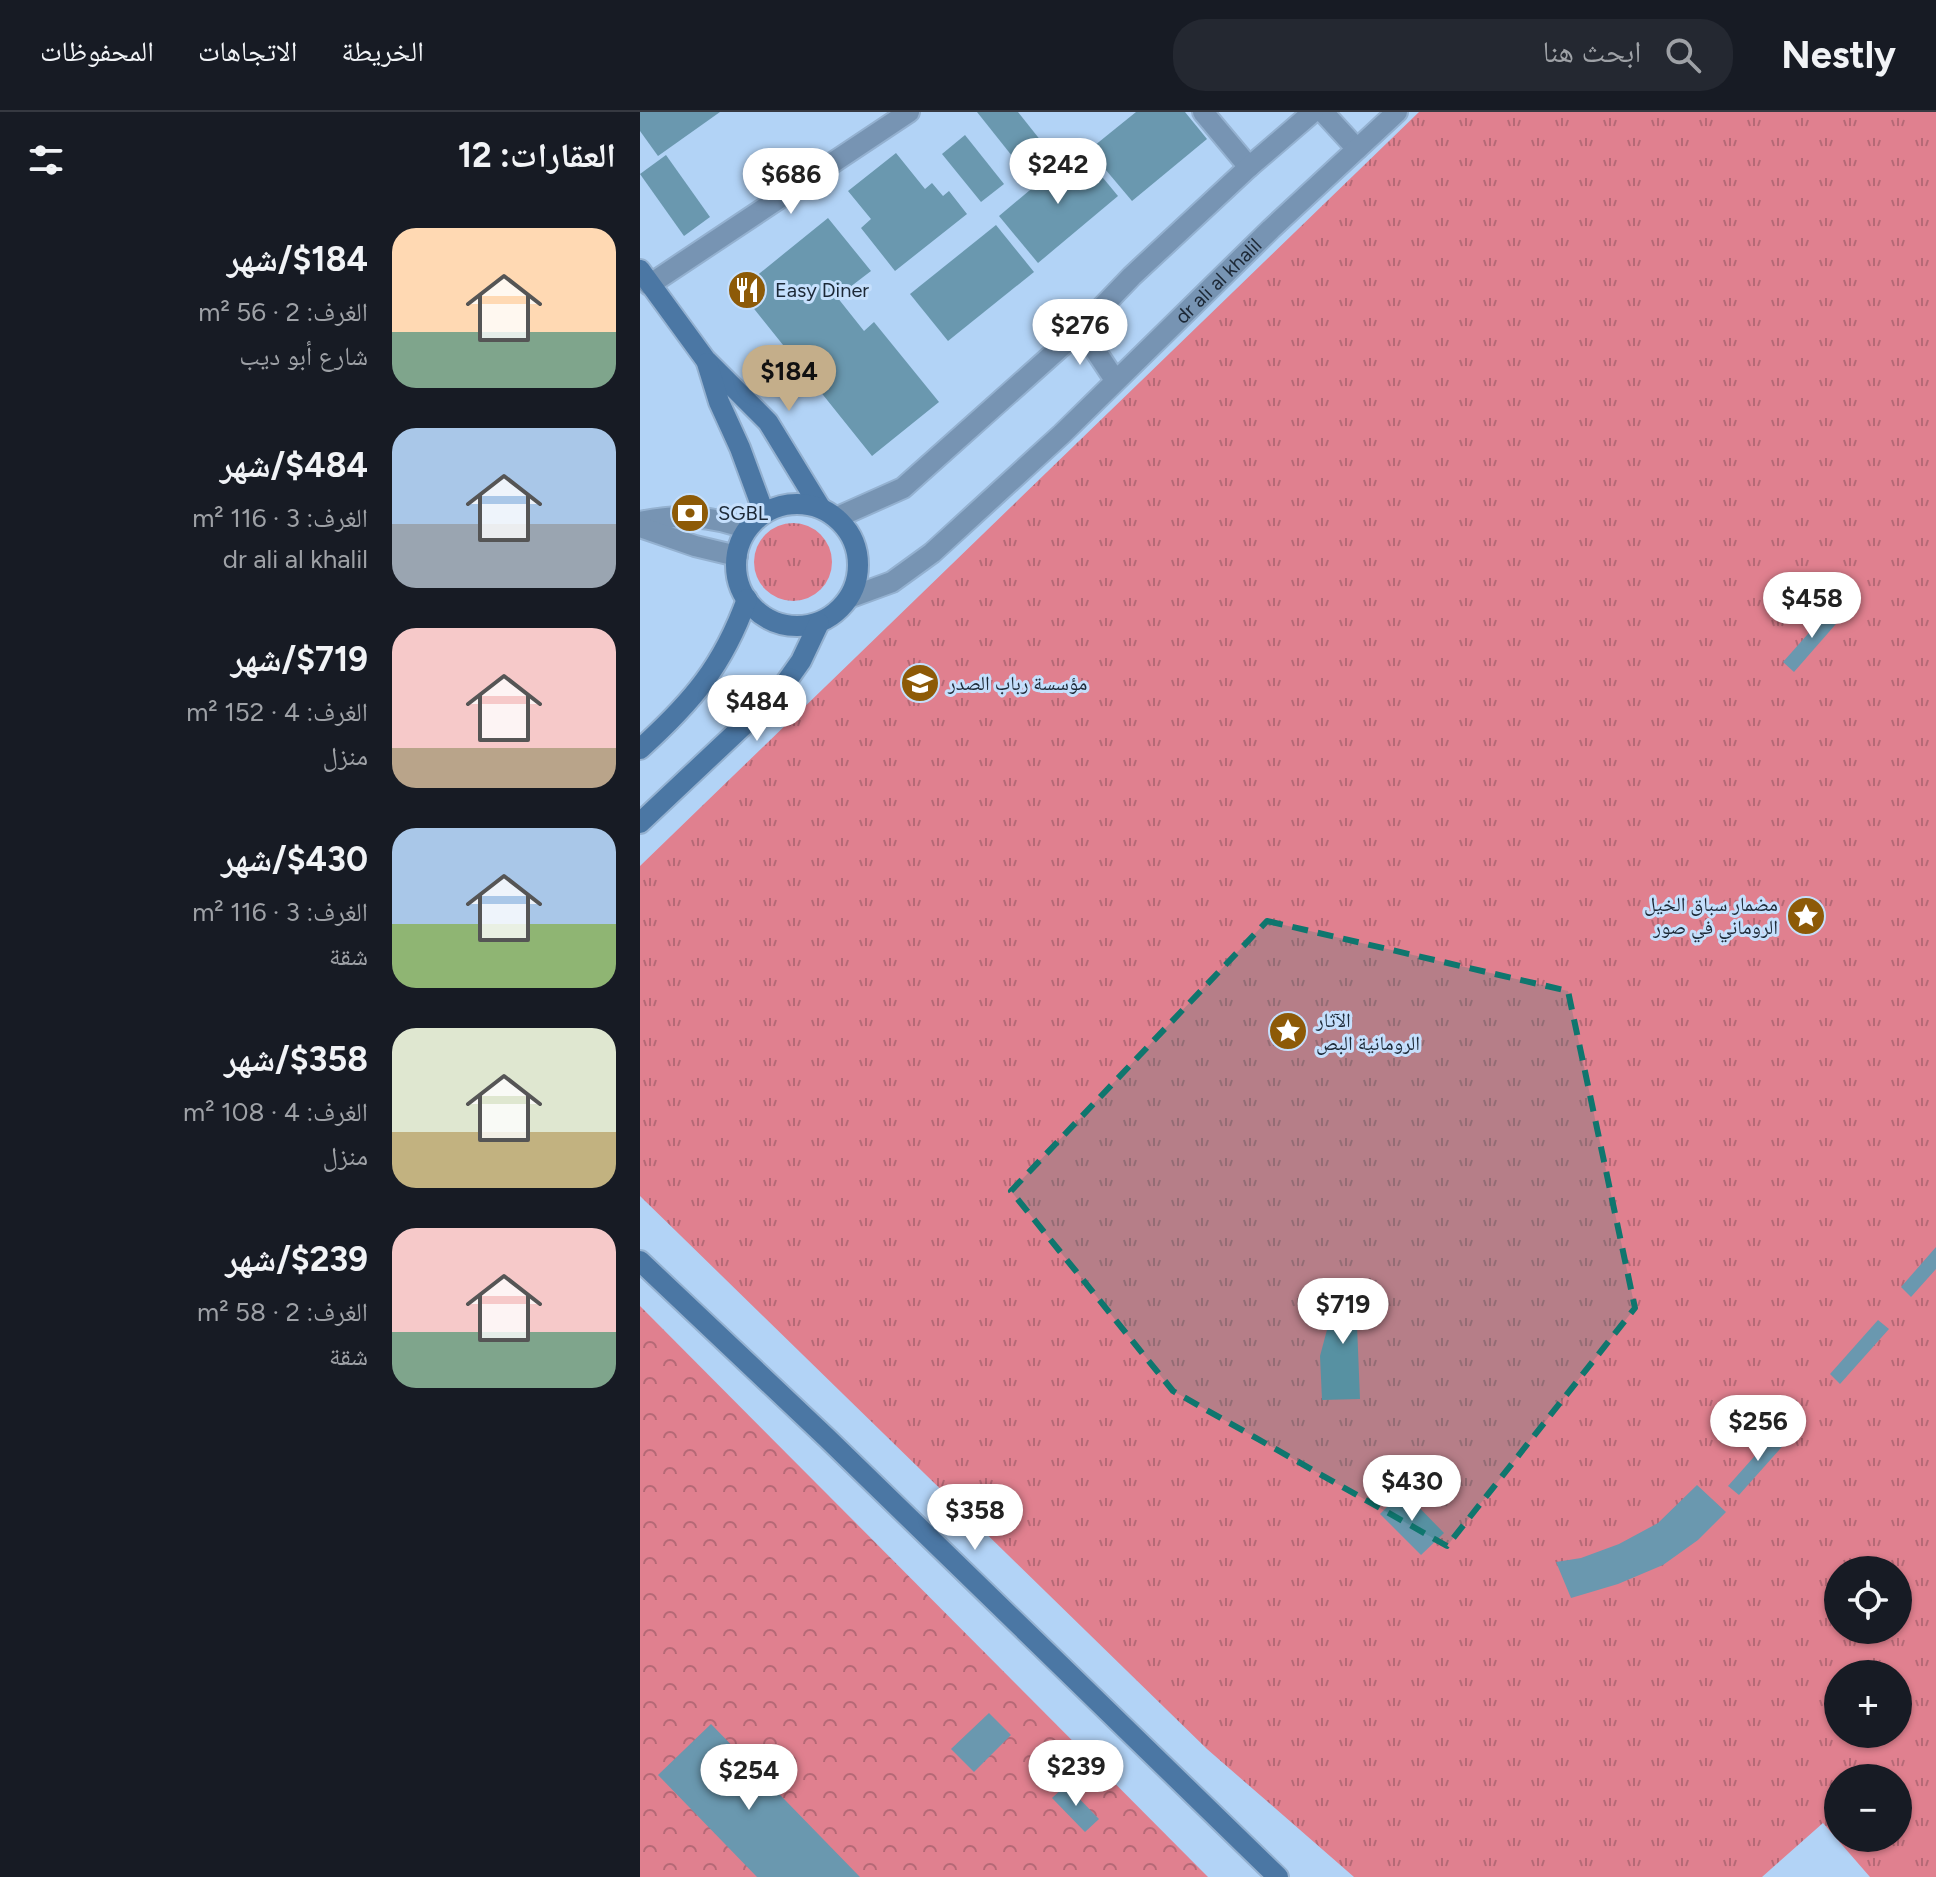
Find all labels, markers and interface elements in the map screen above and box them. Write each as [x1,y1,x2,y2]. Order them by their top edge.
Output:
search box [1173,19,1733,91]
text: Nestly [1781,32,1896,78]
text: ابحث هنا [1542,33,1641,70]
icon: search [1661,33,1705,77]
text: المحفوظات [40,34,154,68]
text: الاتجاهات [198,34,297,68]
text: الخريطة [341,34,424,68]
text: العقارات: 12 [458,135,616,176]
icon: filters [24,138,68,182]
pin: $242 [1011,138,1105,206]
pin: $686 [744,148,838,216]
text: $242 [1028,148,1088,180]
text: $686 [761,158,821,190]
street label: dr ali al khalil [1170,233,1266,329]
text: $184/شهر [227,239,368,280]
icon: home [456,260,552,356]
restaurant icon: Easy Diner [726,269,768,311]
place label: Easy Diner [775,278,869,302]
text: الغرف: 2 · 56 m² [198,296,368,328]
pin: $276 [1033,299,1127,367]
text: $276 [1051,309,1110,341]
text: شارع أبو ديب [239,340,368,372]
pin: $184 [742,345,836,413]
text: $184 [760,355,818,387]
text: $484/شهر [220,445,368,486]
icon: home [456,460,552,556]
bank icon: SGBL [669,492,711,534]
place label: SGBL [718,501,769,525]
text: الغرف: 3 · 116 m² [192,502,368,534]
text: dr ali al khalil [223,543,368,575]
pin: $458 [1765,572,1859,640]
text: $458 [1781,582,1843,614]
text: $719/شهر [231,639,368,680]
icon: home [456,660,552,756]
school or university icon: مؤسسة رباب الصدر [899,662,941,704]
place label: مؤسسة رباب الصدر [947,671,1087,695]
pin: $484 [710,675,804,743]
text: $484 [725,685,789,717]
text: الغرف: 4 · 152 m² [186,696,368,728]
text: منزل [323,740,368,772]
text: $430/شهر [221,839,368,880]
icon: home [456,860,552,956]
place label: مضمار سباق الخيل الروماني في صور [1644,892,1778,943]
place icon: مضمار سباق الخيل الروماني في صور [1785,895,1827,937]
text: الغرف: 3 · 116 m² [192,896,368,928]
text: شقة [329,940,368,972]
place label: الآثار الرومانية البص [1315,1008,1420,1055]
place icon: الآثار الرومانية البص [1267,1010,1309,1052]
text: $358/شهر [224,1039,368,1080]
icon: home [456,1060,552,1156]
text: الغرف: 4 · 108 m² [183,1096,368,1128]
text: منزل [323,1140,368,1172]
text: $239/شهر [225,1239,368,1280]
icon: home [456,1260,552,1356]
pin: $719 [1296,1278,1390,1346]
text: $719 [1316,1288,1370,1320]
text: الغرف: 2 · 58 m² [197,1296,368,1328]
text: شقة [329,1340,368,1372]
pin: $256 [1711,1395,1805,1463]
text: $256 [1728,1405,1788,1437]
pin: $430 [1365,1455,1459,1523]
text: $430 [1381,1465,1443,1497]
pin: $358 [928,1484,1022,1552]
text: $358 [945,1494,1005,1526]
map controls [1824,1556,1912,1852]
button: locate [1824,1556,1912,1644]
button: + [1824,1660,1912,1748]
pin: $239 [1029,1740,1123,1808]
pin: $254 [702,1744,796,1812]
text: $239 [1047,1750,1106,1782]
text: $254 [718,1754,780,1786]
button: − [1824,1764,1912,1852]

